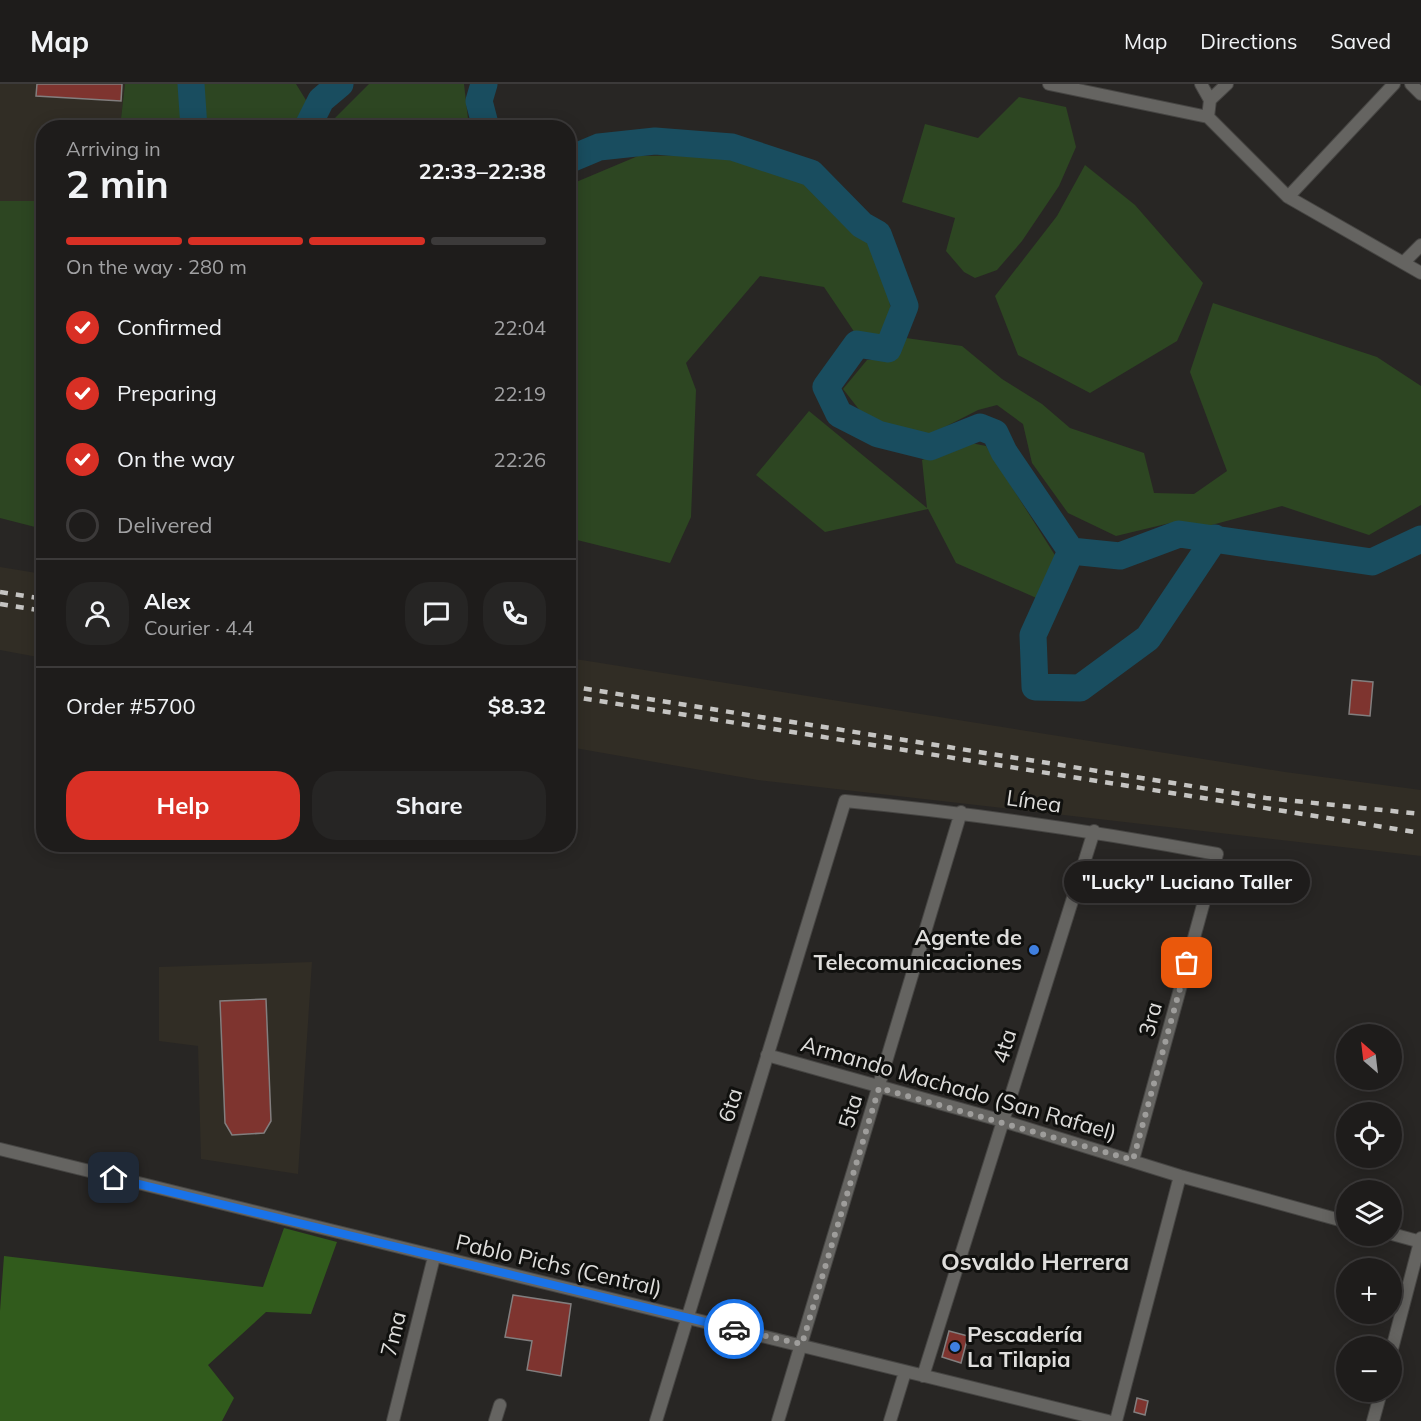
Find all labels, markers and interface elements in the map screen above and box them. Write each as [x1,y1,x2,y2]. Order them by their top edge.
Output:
text: Map [30,24,89,59]
text: Map [1124,28,1167,54]
text: Directions [1200,28,1297,54]
text: Saved [1330,28,1391,54]
text: Arriving in [66,136,161,161]
text: 22:33–22:38 [418,157,546,185]
text: 2 min [66,159,169,208]
text: On the way · 280 m [66,254,247,279]
icon: check [66,311,99,344]
text: Confirmed [117,313,222,341]
text: 22:04 [493,315,546,340]
icon: check [66,377,99,410]
text: Preparing [117,379,217,407]
text: 22:19 [493,381,546,406]
icon: check [66,443,99,476]
text: On the way [117,445,235,473]
text: 22:26 [493,447,546,472]
text: Delivered [117,511,212,539]
button: person [66,582,129,645]
button: chat [405,582,468,645]
button: phone [483,582,546,645]
text: Alex [144,587,190,615]
text: Courier · 4.4 [144,615,254,640]
text: Order #5700 [66,692,196,720]
text: $8.32 [488,692,546,720]
button: Help [66,771,300,840]
button: Share [312,771,546,840]
street label: Línea [1005,783,1063,819]
callout: "Lucky" Luciano Taller [1064,861,1310,903]
text: "Lucky" Luciano Taller [1082,869,1292,894]
place label: Agente de Telecomunicaciones [814,923,1022,976]
pin [1161,937,1212,988]
marker: Agente de Telecomunicaciones [1027,943,1041,957]
icon: bag [1170,946,1203,979]
street label: 3ra [1132,999,1168,1039]
north arrow [1336,1024,1402,1090]
map controls [1336,1024,1402,1402]
street label: 4ta [986,1026,1022,1066]
street label: Armando Machado (San Rafael) [798,1029,1120,1147]
street label: 6ta [712,1085,748,1125]
street label: 5ta [832,1091,868,1131]
button: locate [1336,1102,1402,1168]
pin [88,1152,139,1203]
icon: home [97,1161,130,1194]
button: layers [1336,1180,1402,1246]
street label: Pablo Pichs (Central) [453,1228,665,1302]
district label: Osvaldo Herrera [941,1246,1129,1276]
button: + [1336,1258,1402,1324]
courier [704,1299,764,1359]
street label: 7ma [374,1308,412,1360]
icon: car [718,1313,751,1346]
place label: Pescadería La Tilapia [967,1320,1083,1373]
button: − [1336,1336,1402,1402]
marker: Pescadería La Tilapia [948,1340,962,1354]

